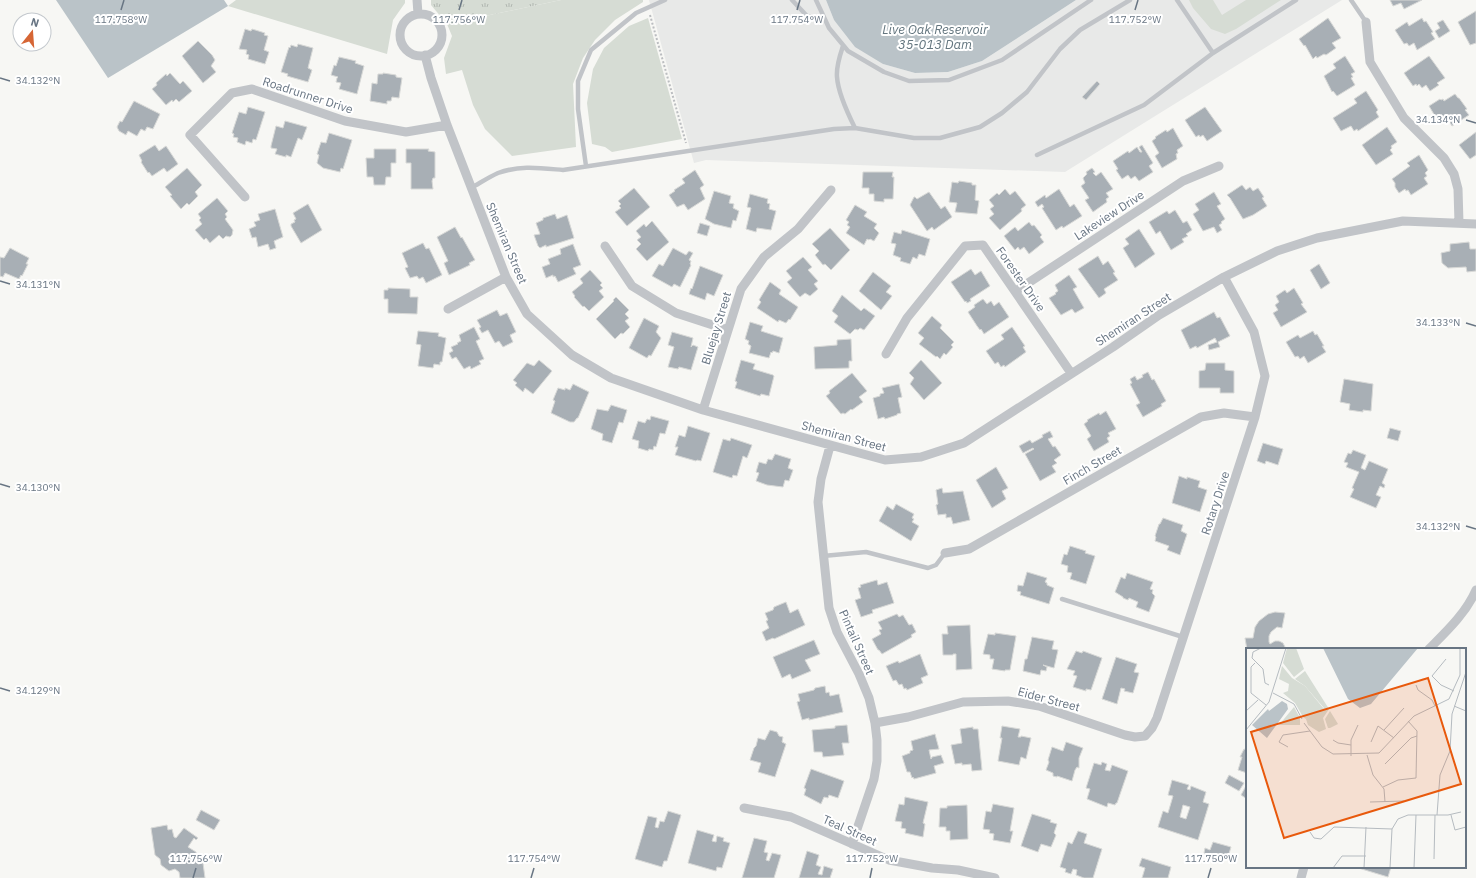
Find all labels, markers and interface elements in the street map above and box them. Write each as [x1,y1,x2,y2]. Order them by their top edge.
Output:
north arrow [12,12,52,52]
text: 117.758°W [95,13,147,26]
text: 117.756°W [433,13,485,26]
text: 117.754°W [771,13,823,26]
text: 117.752°W [1109,13,1161,26]
text: N [29,15,41,30]
water label: Live Oak Reservoir 35-013 Dam [882,21,989,53]
street label: Roadrunner Drive [261,73,355,117]
text: 34.132°N [16,74,60,87]
text: 34.134°N [1416,113,1460,126]
street label: Lakeview Drive [1071,187,1147,243]
street label: Shemiran Street [483,200,531,286]
street label: Forester Drive [993,244,1049,315]
text: 34.131°N [16,278,60,291]
street label: Shemiran Street [1092,289,1174,349]
street label: Bluejay Street [698,290,734,366]
text: 34.133°N [1416,316,1460,329]
street label: Shemiran Street [800,417,888,455]
street label: Finch Street [1060,442,1124,488]
street label: Rotary Drive [1198,469,1232,537]
text: 34.130°N [16,481,60,494]
text: 34.132°N [1416,520,1460,533]
street label: Pintail Street [836,607,878,677]
inset map [1246,648,1466,868]
text: 34.129°N [16,684,60,697]
street label: Eider Street [1016,684,1082,714]
street label: Teal Street [820,811,880,849]
text: 117.756°W [170,852,222,865]
text: 117.754°W [508,852,560,865]
text: 117.752°W [846,852,898,865]
text: 117.750°W [1185,852,1237,865]

